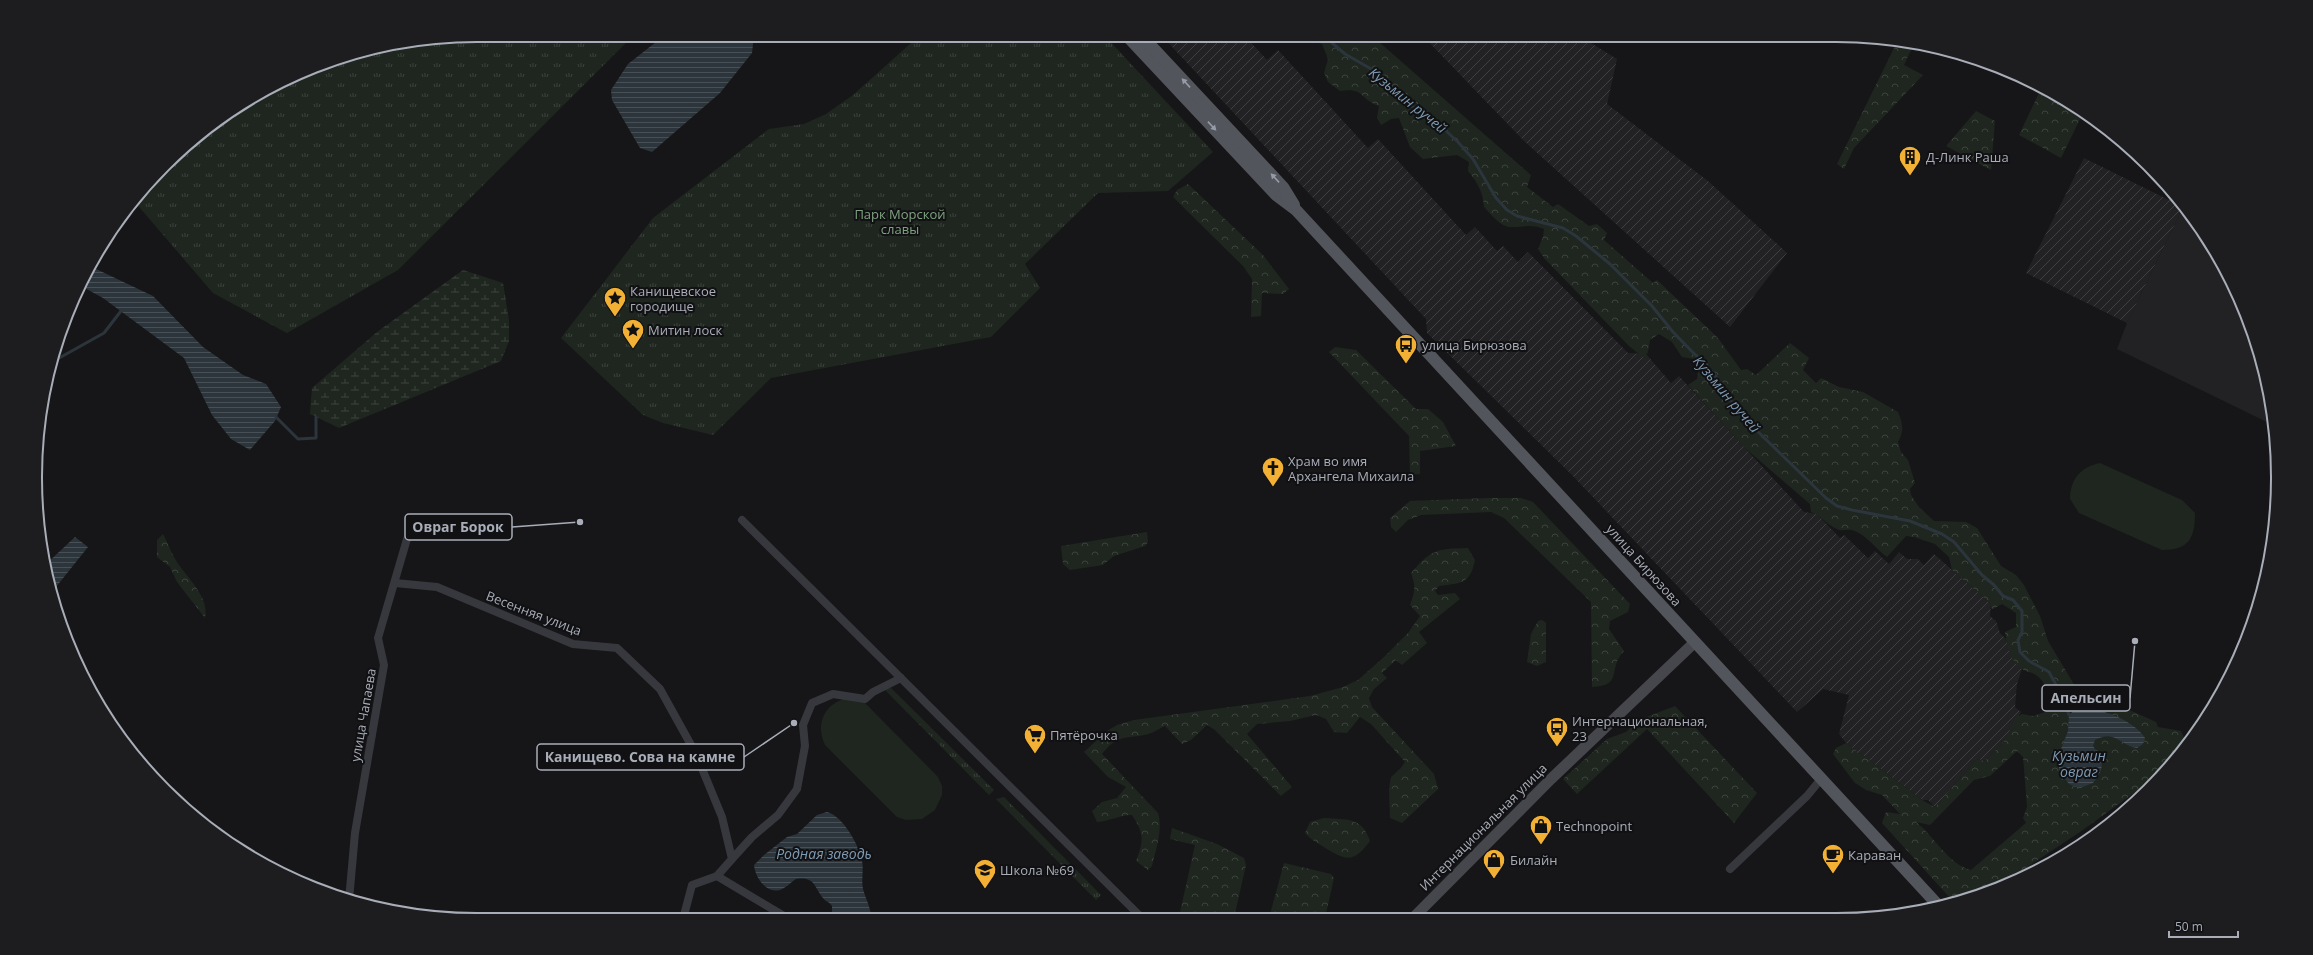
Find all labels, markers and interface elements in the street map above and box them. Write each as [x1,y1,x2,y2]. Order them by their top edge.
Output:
water label: Кузьмин ручей [1365,63,1451,137]
one-way arrow [1181,78,1191,88]
one-way arrow [1207,121,1216,131]
building icon: Д-Линк Раша [1897,144,1923,177]
place label: Д-Линк Раша [1926,148,2009,166]
one-way arrow [1270,173,1280,183]
park label: Парк Морской славы [854,205,946,238]
place label: Канищевское городище [630,282,716,315]
place icon: Канищевское городище [602,285,628,318]
place icon: Митин лоск [620,317,646,350]
place label: Митин лоск [648,321,722,339]
bus stop icon: улица Бирюзова [1393,332,1419,365]
place label: улица Бирюзова [1422,336,1527,354]
water label: Кузьмин ручей [1689,352,1765,436]
place label: Храм во имя Архангела Михаила [1288,452,1414,485]
church icon: Храм во имя Архангела Михаила [1260,455,1286,488]
callout: Овраг Борок [405,514,512,540]
text: Овраг Борок [412,517,504,536]
street label: улица Бирюзова [1602,520,1686,610]
street label: Весенняя улица [484,586,584,640]
street label: улица Чапаева [346,667,380,763]
callout: Апельсин [2042,685,2130,711]
text: Апельсин [2050,688,2122,707]
place label: Интернациональная, 23 [1572,712,1708,745]
bus stop icon: Интернациональная, 23 [1544,715,1570,748]
supermarket icon: Пятёрочка [1022,722,1048,755]
place label: Пятёрочка [1050,726,1118,744]
callout: Канищево. Сова на камне [537,744,744,770]
water label: Кузьмин овраг [2052,746,2106,781]
text: Канищево. Сова на камне [545,747,735,766]
street label: Интернациональная улица [1415,759,1551,895]
shop icon: Technopoint [1528,813,1554,846]
place label: Technopoint [1556,817,1632,835]
cafe icon: Караван [1820,842,1846,875]
water label: Родная заводь [776,844,872,863]
place label: Караван [1848,846,1901,864]
shop icon: Билайн [1481,847,1507,880]
place label: Билайн [1510,851,1557,869]
school or university icon: Школа №69 [972,857,998,890]
place label: Школа №69 [1000,861,1074,879]
scale bar [2169,913,2238,939]
text: 50 m [2175,918,2203,935]

